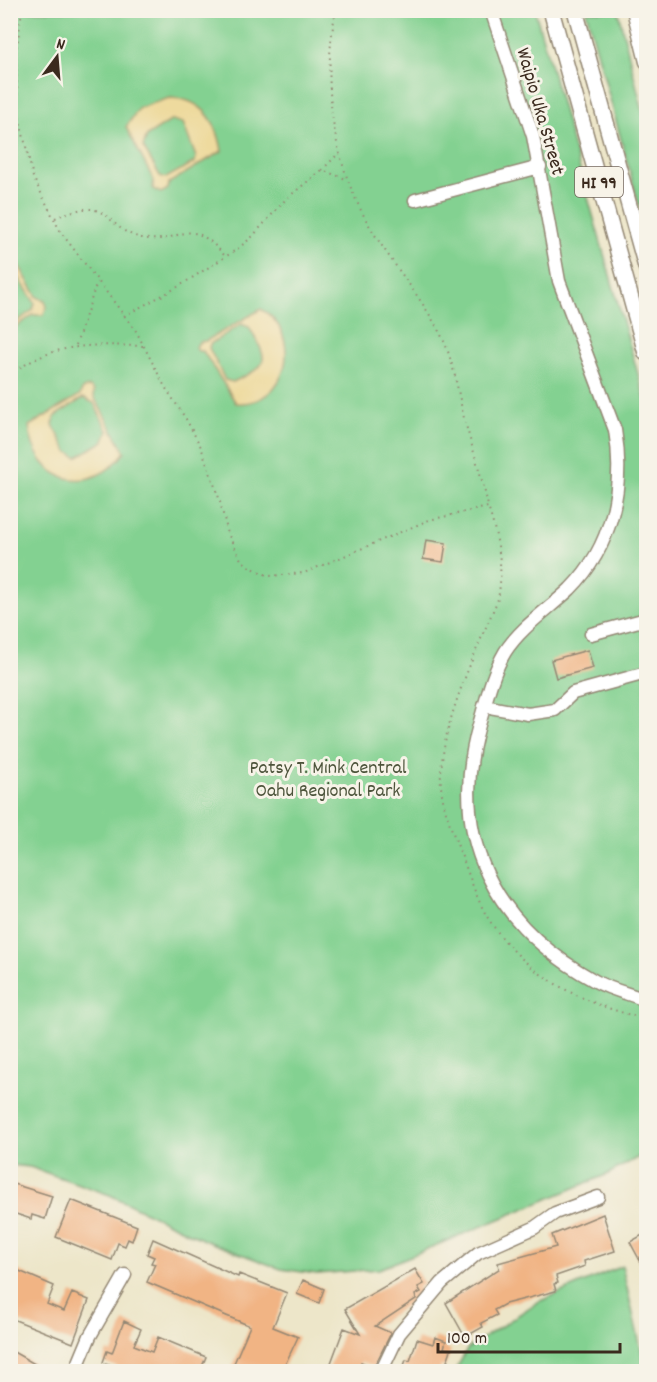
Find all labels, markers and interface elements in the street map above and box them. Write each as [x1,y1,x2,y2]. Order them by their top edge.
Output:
north arrow [27,27,87,87]
text: N [53,33,68,57]
street label: Waipio Uka Street [508,45,571,179]
road number: HI 99 [575,167,623,197]
park label: Patsy T. Mink Central Oahu Regional Park [249,755,407,806]
scale bar [438,1316,620,1354]
text: 100 m [447,1327,487,1352]

